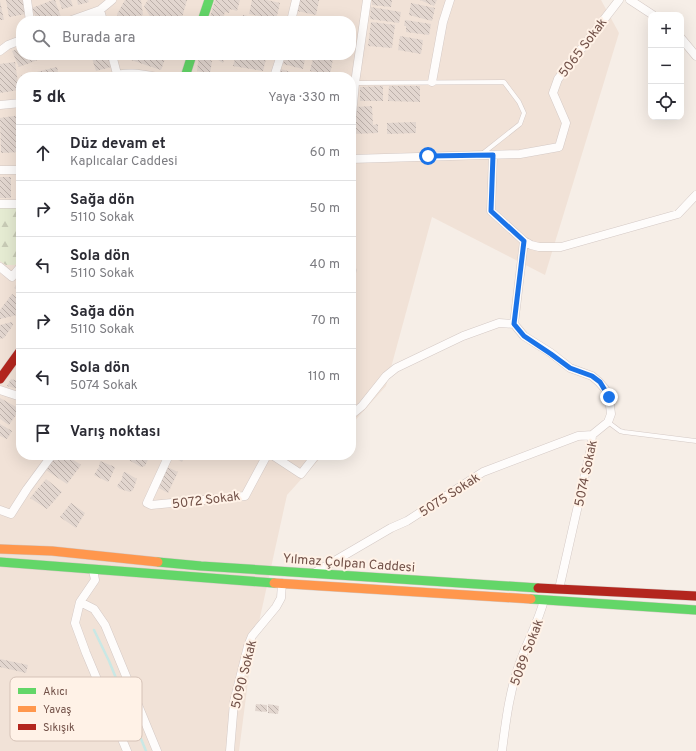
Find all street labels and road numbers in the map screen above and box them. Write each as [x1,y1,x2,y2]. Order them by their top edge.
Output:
street label: 5065 Sokak [556,15,611,81]
street label: 5074 Sokak [572,439,602,508]
street label: 5075 Sokak [417,470,483,521]
street label: 5072 Sokak [171,489,241,513]
street label: Yılmaz Çolpan Caddesi [282,551,415,577]
street label: 5089 Sokak [508,617,548,688]
street label: 5090 Sokak [229,638,261,711]

